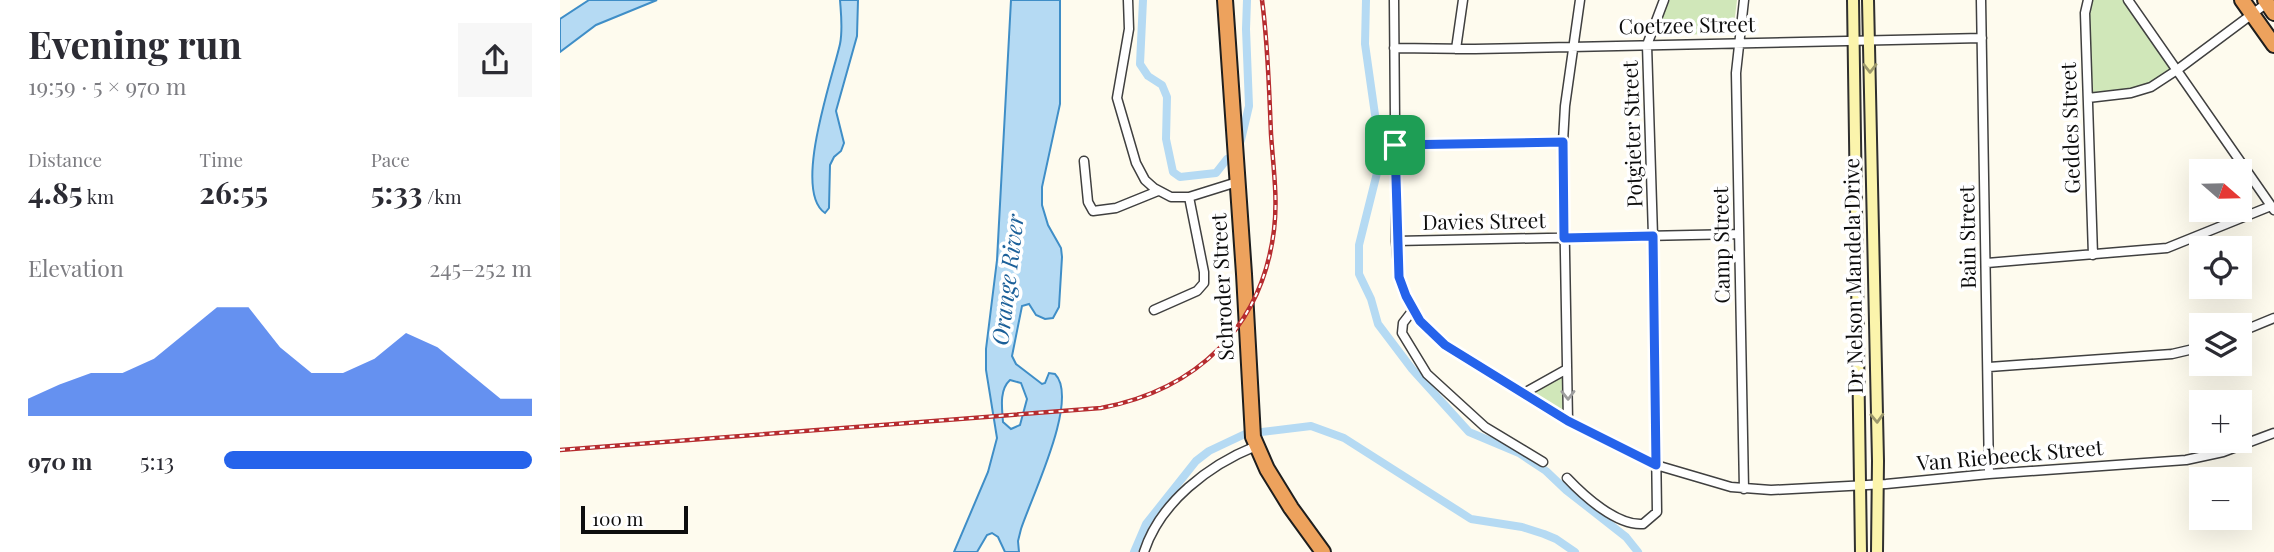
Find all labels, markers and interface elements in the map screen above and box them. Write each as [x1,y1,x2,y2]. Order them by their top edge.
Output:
street label: Coetzee Street [1618,9,1756,39]
text: Evening run [28,18,242,69]
button: share [458,23,532,97]
street label: Potgieter Street [1614,60,1648,208]
street label: Geddes Street [2053,61,2085,194]
one-way arrow [1862,63,1877,74]
text: 19:59 · 5 × 970 m [28,70,187,101]
pin [1365,115,1425,175]
icon: arrive [1376,126,1414,164]
text: Distance [28,146,102,172]
text: Time [199,146,243,172]
text: Pace [371,146,410,172]
street label: Dr Nelson Mandela Drive [1836,158,1868,394]
north arrow [2189,159,2252,222]
map controls [2189,159,2252,530]
text: 4.85 [28,172,83,212]
text: 26:55 [199,172,268,212]
text: 5:33 [371,172,422,212]
text: km [83,183,114,209]
text: /km [422,183,462,209]
street label: Bain Street [1951,184,1981,289]
street label: Camp Street [1705,186,1735,304]
street label: Davies Street [1422,205,1547,235]
water label: Orange River [983,211,1030,347]
street label: Schroder Street [1203,212,1239,362]
button: locate [2189,236,2252,299]
text: Elevation [28,252,124,283]
text: 245–252 m [429,252,532,283]
button: layers [2189,313,2252,376]
one-way arrow [1560,390,1575,401]
button: + [2189,390,2252,453]
one-way arrow [1869,413,1884,424]
street label: Van Riebeeck Street [1915,432,2105,476]
text: 970 m [28,445,92,476]
text: 5:13 [140,445,174,476]
button: − [2189,467,2252,530]
scale bar [581,503,688,535]
text: 100 m [592,505,643,531]

